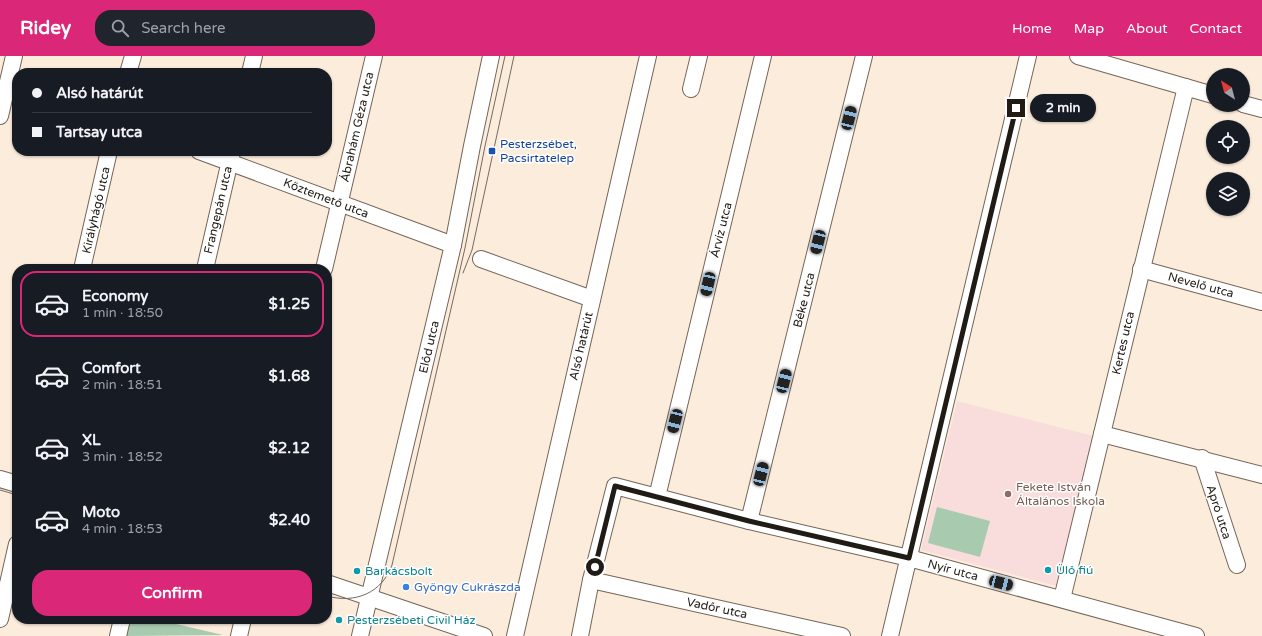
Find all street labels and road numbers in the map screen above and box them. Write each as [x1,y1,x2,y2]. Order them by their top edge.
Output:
street label: Ábrahám Géza utca [338,71,376,183]
street label: Királyhágó utca [79,165,113,255]
street label: Frangepán utca [201,165,235,255]
street label: Köztemető utca [281,175,371,221]
street label: Árvíz utca [707,201,735,259]
street label: Nevelő utca [1167,269,1235,301]
street label: Béke utca [790,271,818,329]
street label: Alsó határút [566,310,596,382]
street label: Kertes utca [1109,310,1137,376]
street label: Előd utca [416,319,442,375]
street label: Apró utca [1204,483,1234,541]
street label: Nyír utca [926,557,980,583]
street label: Vadőr utca [685,595,749,621]

